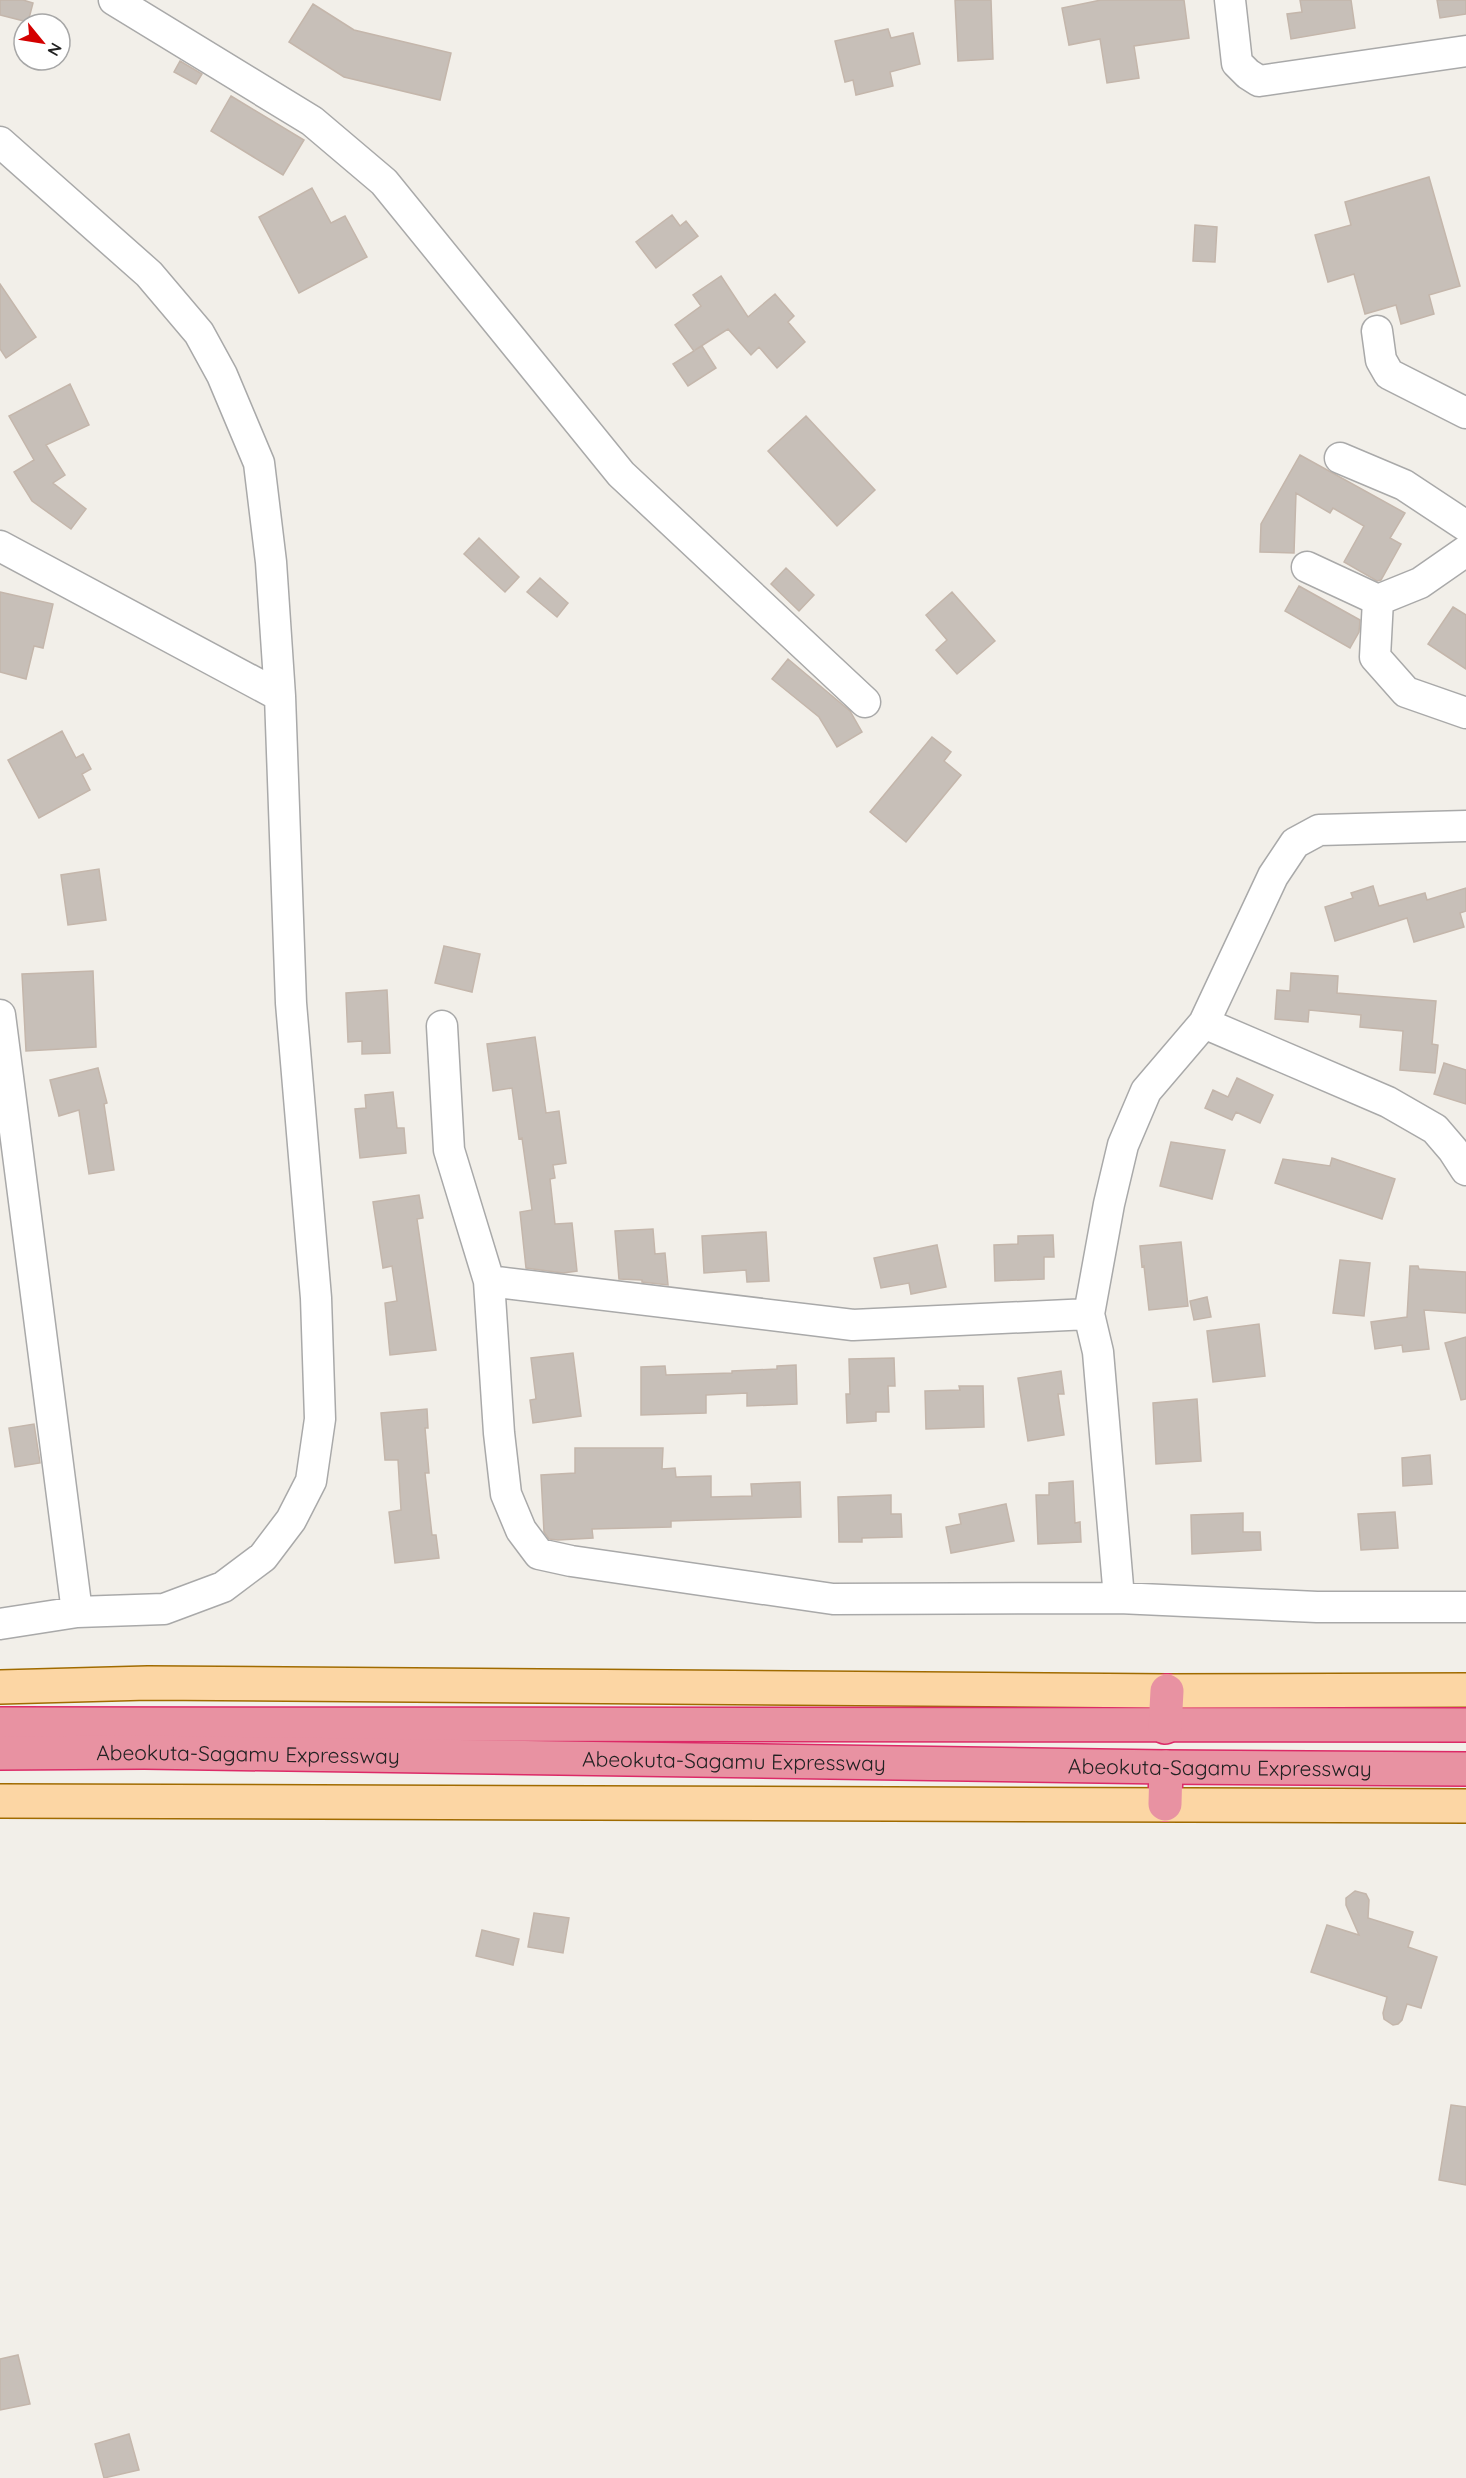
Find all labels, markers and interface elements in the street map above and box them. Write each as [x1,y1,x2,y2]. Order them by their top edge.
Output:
north arrow [12,12,72,72]
text: N [43,39,67,60]
street label: Abeokuta-Sagamu Expressway [96,1739,400,1769]
street label: Abeokuta-Sagamu Expressway [582,1745,886,1776]
street label: Abeokuta-Sagamu Expressway [1068,1753,1372,1781]

